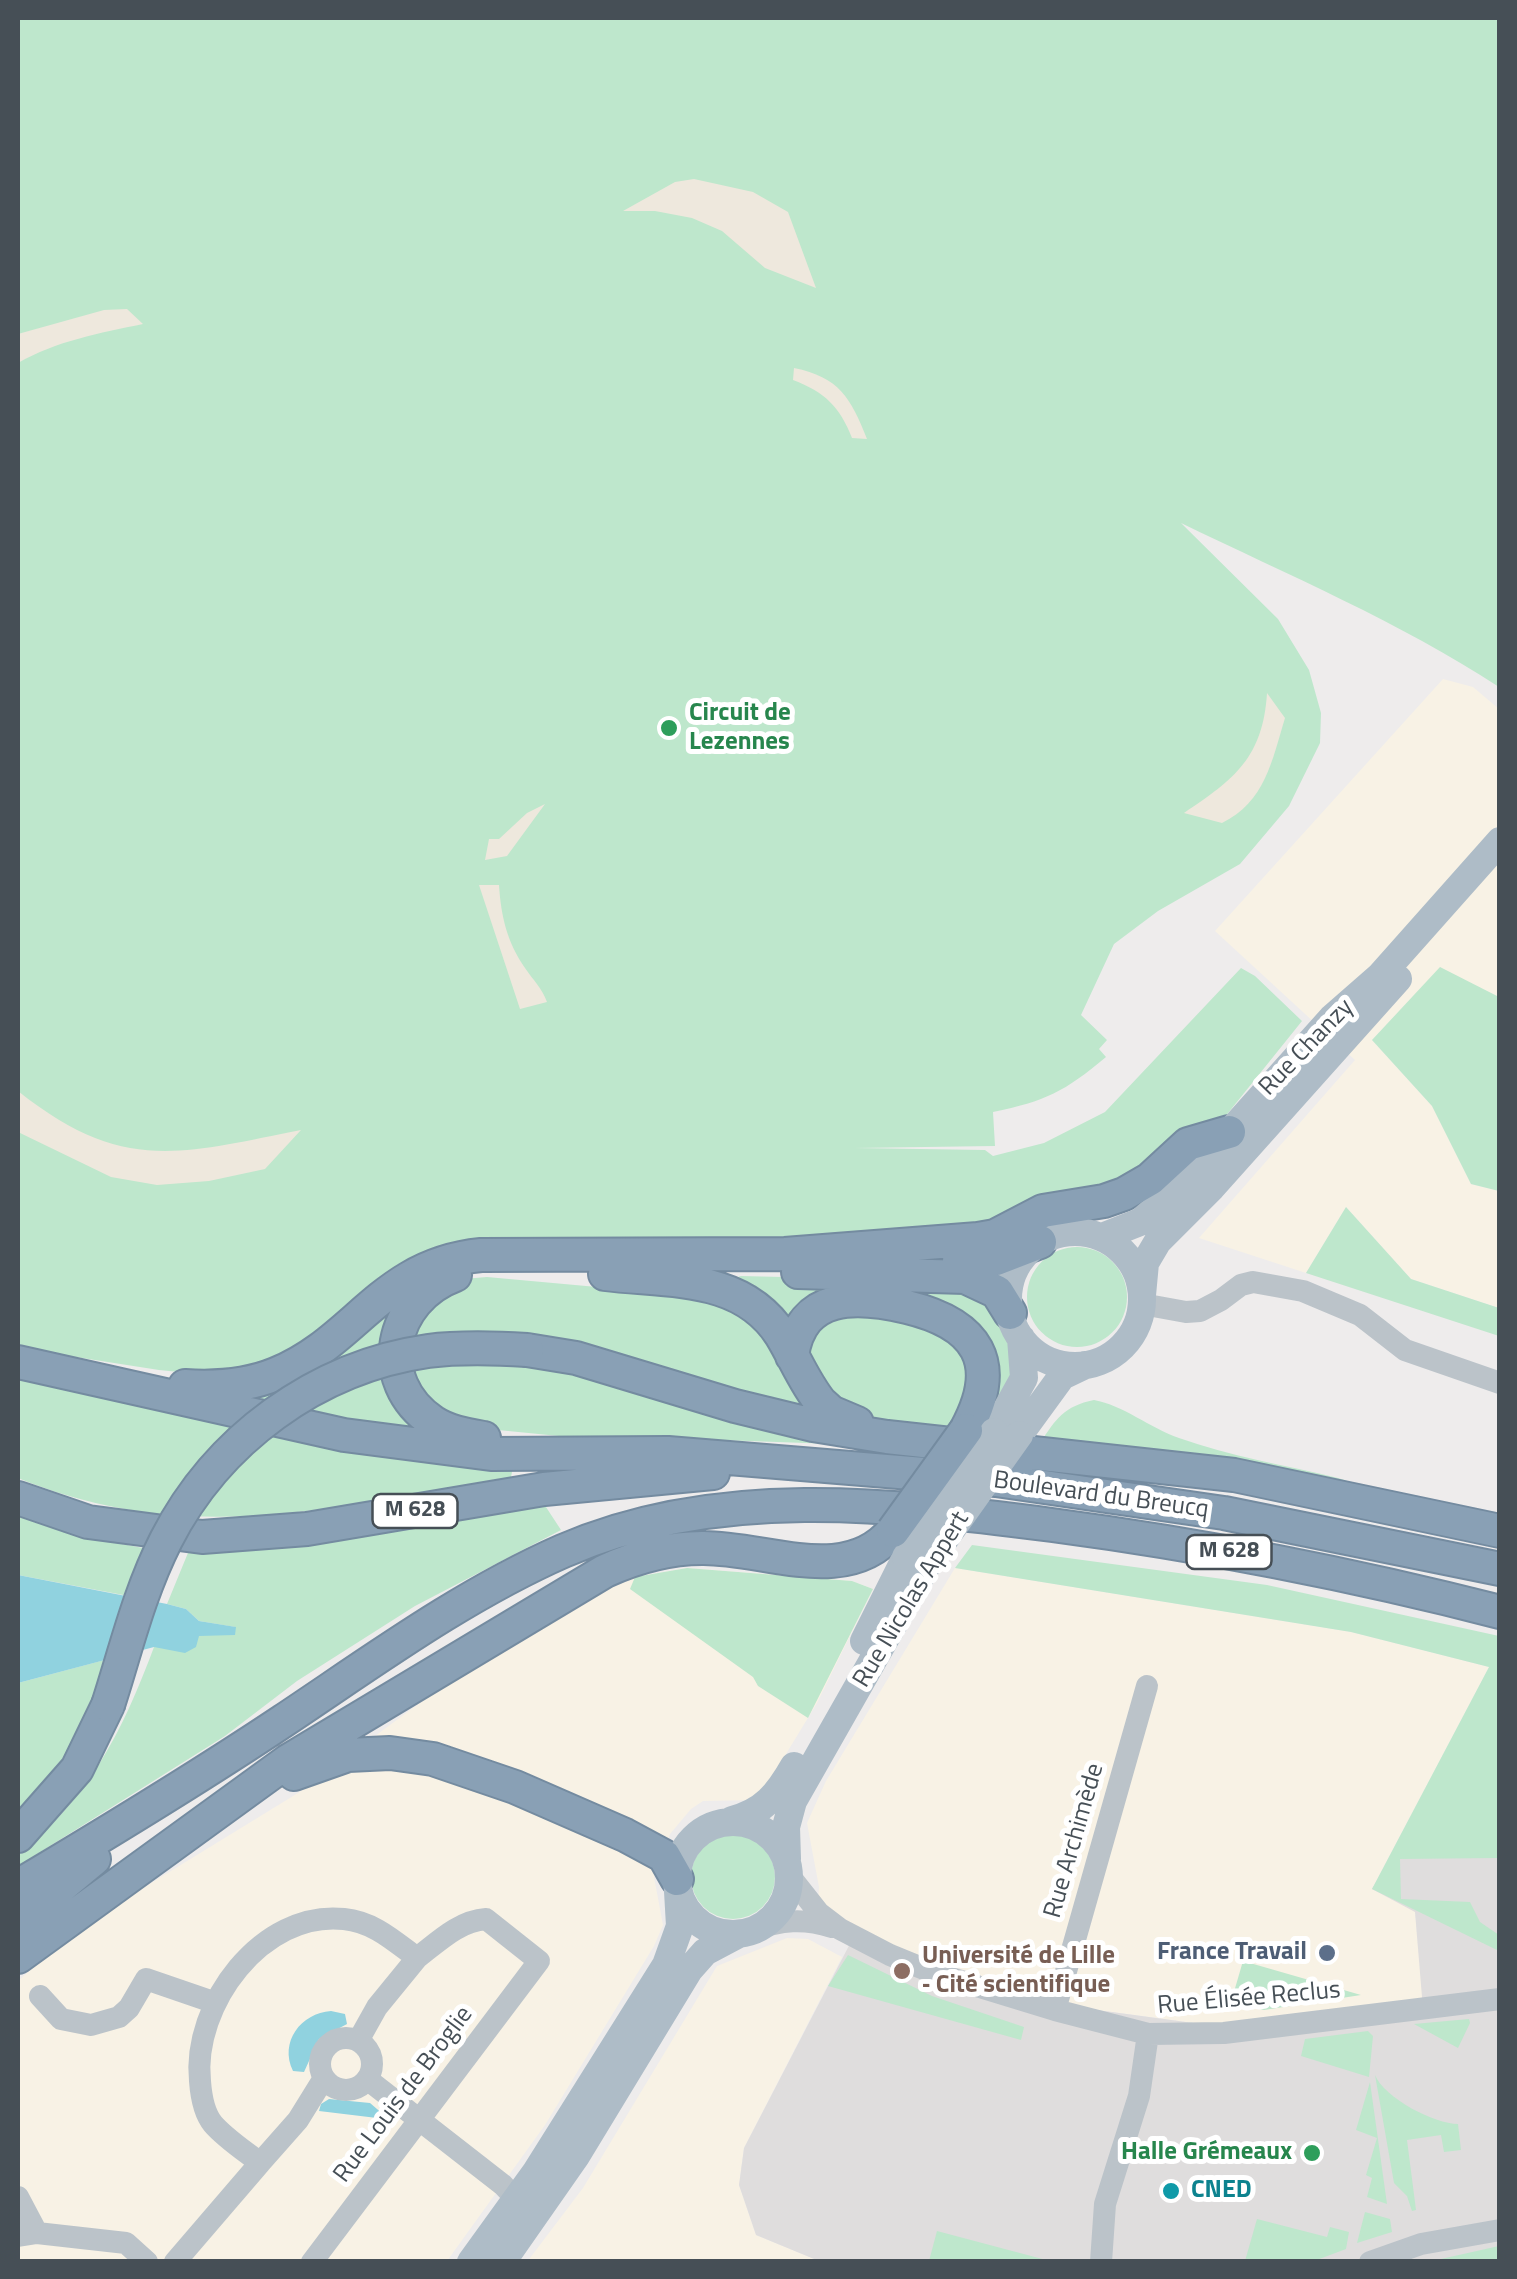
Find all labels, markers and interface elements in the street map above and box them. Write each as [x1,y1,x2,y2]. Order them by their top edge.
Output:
place label: Circuit de Lezennes [689,699,791,758]
marker: Circuit de Lezennes [658,717,680,739]
street label: Rue Chanzy [1253,993,1361,1103]
street label: Boulevard du Breucq [991,1466,1211,1526]
road number: M 628 [372,1494,458,1528]
street label: Rue Nicolas Appert [848,1507,976,1693]
road number: M 628 [1186,1535,1272,1569]
street label: Rue Archimède [1039,1760,1111,1922]
place label: France Travail [1157,1938,1307,1968]
place label: Université de Lille ‐ Cité scientifique [922,1942,1115,2001]
marker: France Travail [1316,1942,1338,1964]
marker: Université de Lille ‐ Cité scientifique [891,1960,913,1982]
street label: Rue Élisée Reclus [1156,1976,1342,2022]
street label: Rue Louis de Broglie [328,2001,480,2189]
place label: Halle Grémeaux [1121,2138,1292,2168]
marker: Halle Grémeaux [1301,2142,1323,2164]
place label: CNED [1191,2176,1252,2206]
marker: CNED [1160,2180,1182,2202]

